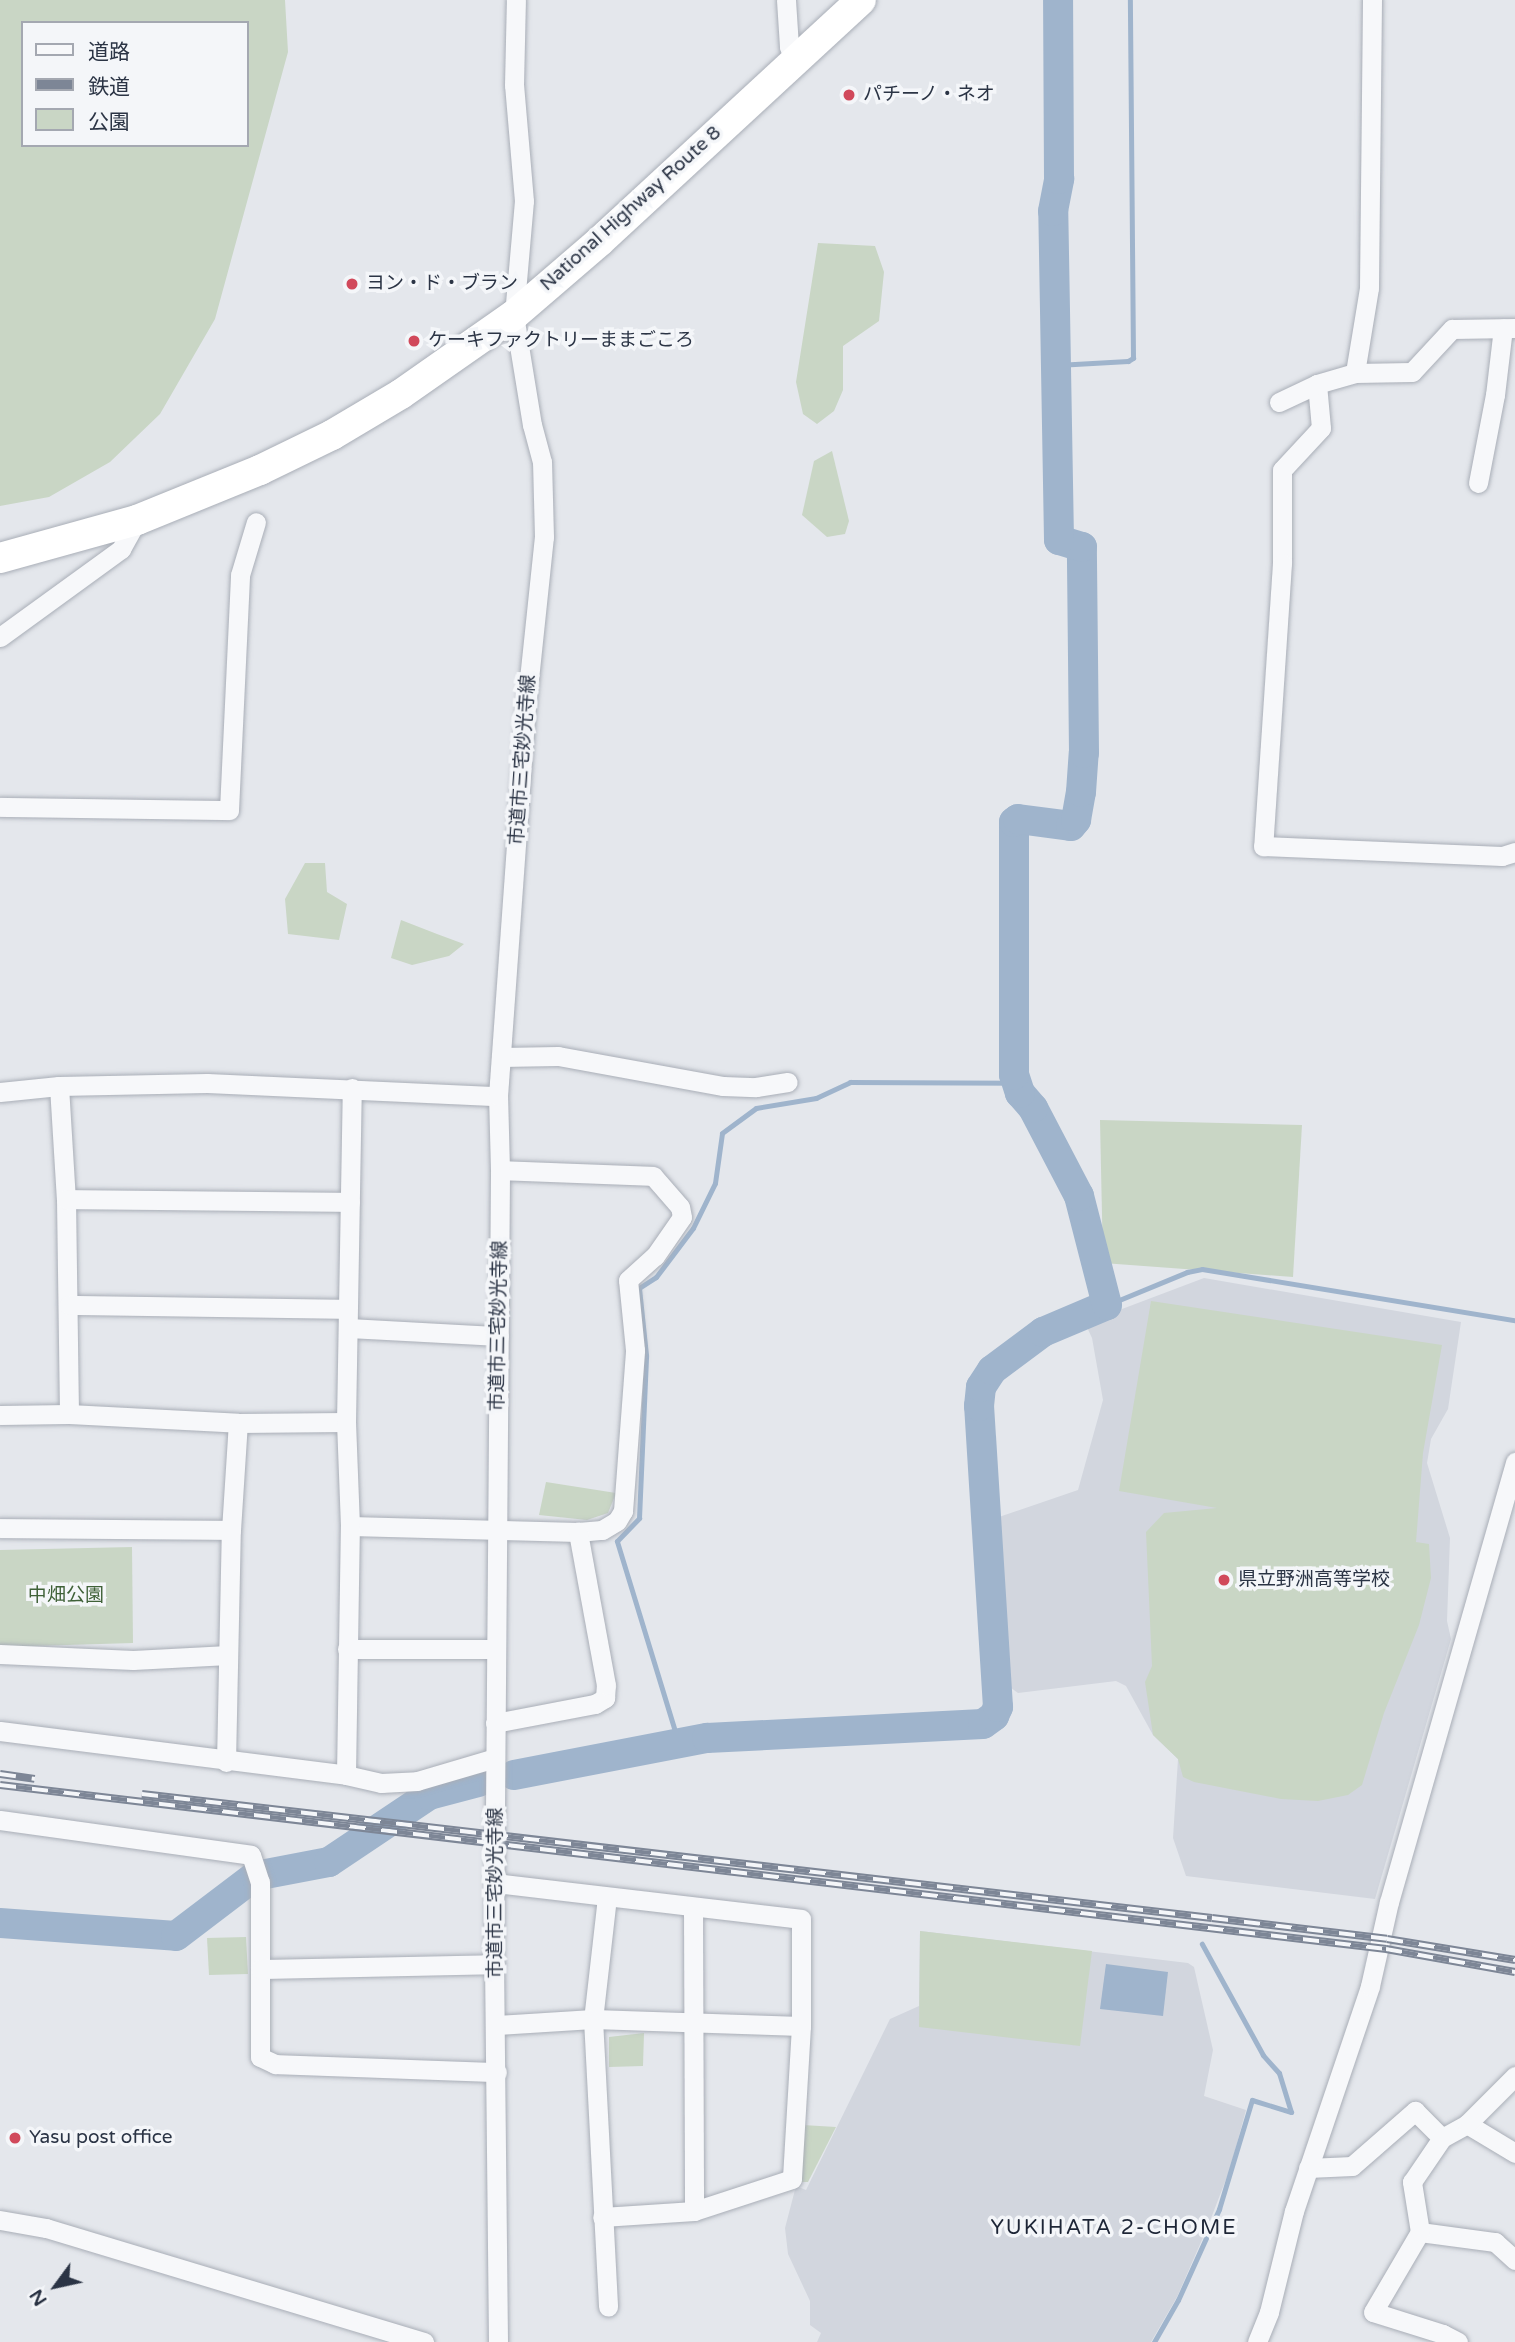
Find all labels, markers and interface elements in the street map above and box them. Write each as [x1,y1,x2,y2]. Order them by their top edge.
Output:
legend [21,21,248,147]
text: 道路 [88,40,130,65]
text: 鉄道 [88,75,130,100]
place label: パチーノ・ネオ [863,84,996,106]
marker: パチーノ・ネオ [841,87,857,103]
text: 公園 [88,110,130,135]
street label: National Highway Route 8 [536,122,726,296]
place label: ヨン・ド・ブラン [366,273,518,295]
marker: ヨン・ド・ブラン [344,276,360,292]
place label: ケーキファクトリーままごころ [428,330,694,352]
marker: ケーキファクトリーままごころ [406,333,422,349]
street label: 市道市三宅妙光寺線 [506,674,540,846]
street label: 市道市三宅妙光寺線 [486,1240,512,1412]
place label: 県立野洲高等学校 [1238,1569,1390,1591]
marker: 県立野洲高等学校 [1216,1572,1232,1588]
park label: 中畑公園 [28,1585,104,1607]
street label: 市道市三宅妙光寺線 [485,1808,507,1978]
place label: Yasu post office [29,2127,173,2149]
marker: Yasu post office [7,2130,23,2146]
district label: YUKIHATA 2-CHOME [992,2215,1236,2241]
north arrow [21,2251,91,2321]
text: N [25,2285,52,2310]

